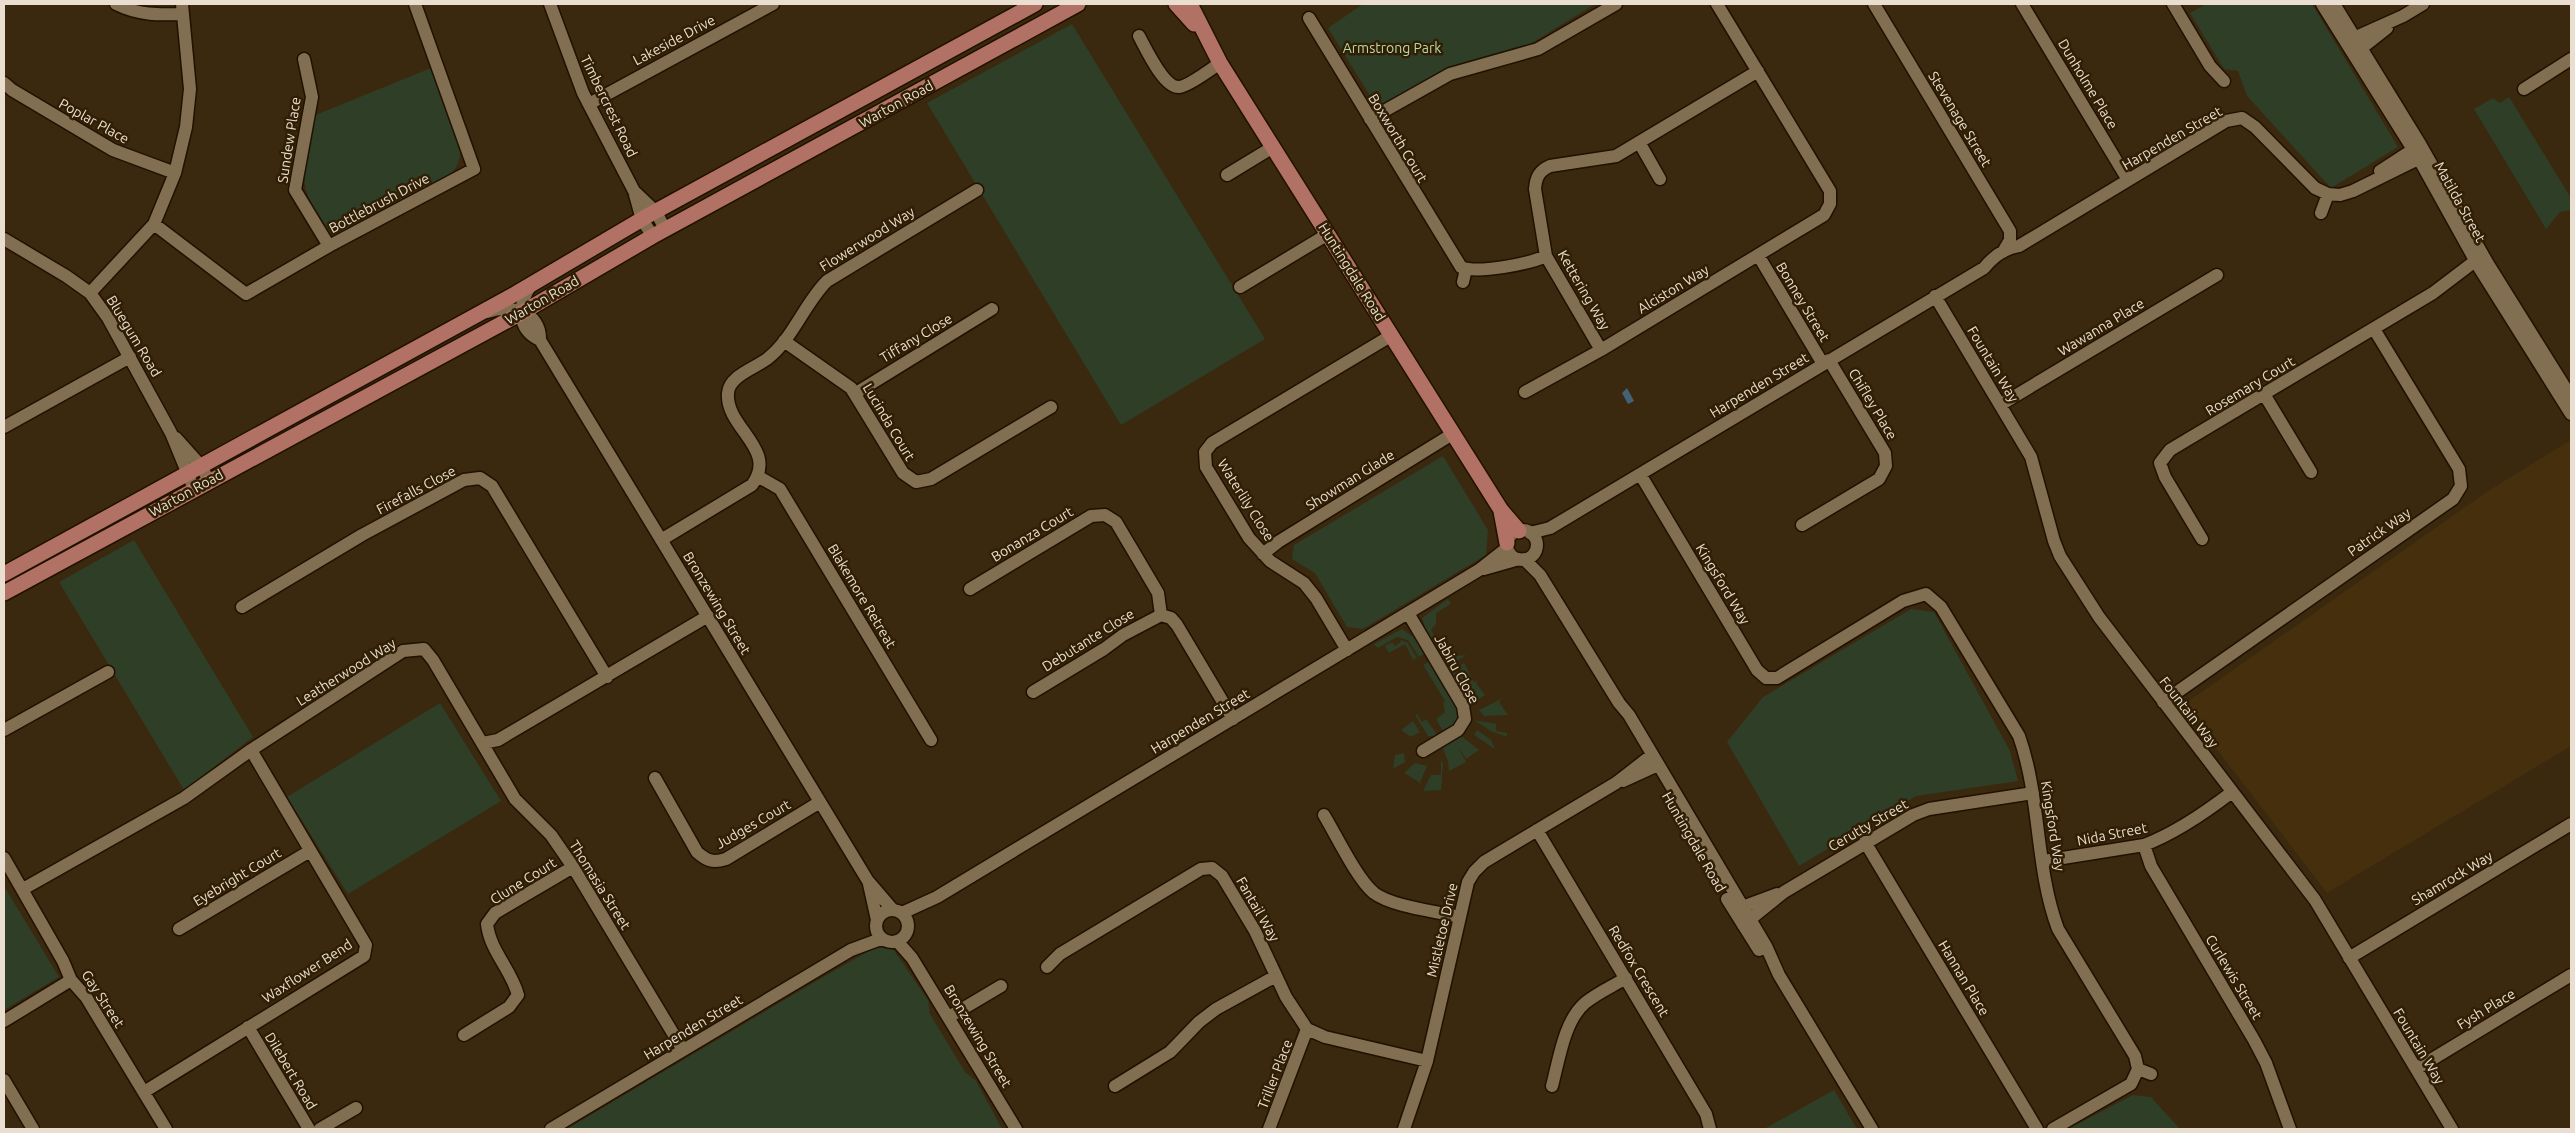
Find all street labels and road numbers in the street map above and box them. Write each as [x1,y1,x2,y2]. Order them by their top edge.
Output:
street label: Lakeside Drive [630,12,718,68]
street label: Dunholme Place [2055,36,2121,132]
street label: Timbercrest Road [577,52,641,160]
street label: Stevenage Street [1925,68,1995,170]
street label: Warton Road [856,77,936,131]
street label: Boxworth Court [1365,91,1431,186]
street label: Poplar Place [56,95,132,147]
street label: Sundew Place [274,96,304,184]
street label: Harpenden Street [2119,103,2225,173]
street label: Matilda Street [2431,159,2489,245]
street label: Bottlebrush Drive [326,170,432,236]
street label: Flowerwood Way [817,203,917,275]
street label: Huntingdale Road [1315,220,1389,324]
street label: Kettering Way [1555,247,1613,333]
street label: Bonney Street [1773,259,1833,345]
street label: Alciston Way [1634,261,1712,317]
street label: Warton Road [502,272,582,328]
street label: Bluegum Road [103,292,165,380]
street label: Wawanna Place [2055,295,2147,359]
street label: Tiffany Close [877,310,955,366]
street label: Fountain Way [1964,323,2022,405]
street label: Harpenden Street [1707,349,1812,421]
street label: Rosemary Court [2203,353,2298,419]
street label: Chifley Place [1846,366,1900,442]
street label: Lucinda Court [860,381,919,464]
street label: Showman Glade [1303,446,1397,514]
street label: Waterlily Close [1214,456,1278,544]
street label: Firefalls Close [374,462,458,518]
street label: Warton Road [146,466,226,520]
street label: Bonanza Court [988,503,1076,565]
street label: Patrick Way [2344,504,2414,560]
street label: Blakemore Retreat [825,541,900,651]
street label: Kingsford Way [1693,541,1753,627]
street label: Bronzewing Street [680,549,754,658]
street label: Debutante Close [1039,605,1137,675]
street label: Jabiru Close [1431,632,1483,706]
street label: Leatherwood Way [293,635,399,709]
street label: Fountain Way [2156,673,2222,751]
street label: Harpenden Street [1148,685,1253,757]
street label: Kingsford Way [2038,780,2068,872]
street label: Huntingdale Road [1659,789,1729,895]
street label: Cerutty Street [1825,795,1911,854]
street label: Judges Court [713,796,794,852]
street label: Nida Street [2076,819,2149,849]
street label: Thomasia Street [566,837,634,933]
street label: Eyebright Court [190,844,284,909]
street label: Shamrock Way [2409,847,2496,908]
street label: Clune Court [487,854,559,908]
street label: Fantail Way [1233,874,1283,944]
street label: Mistletoe Drive [1423,881,1461,979]
street label: Redfox Crescent [1605,922,1673,1020]
street label: Curlewis Street [2202,932,2266,1023]
street label: Waxflower Bend [259,936,355,1006]
street label: Hannan Place [1935,938,1993,1018]
street label: Gay Street [78,967,128,1031]
street label: Bronzewing Street [941,982,1015,1091]
street label: Fysh Place [2454,985,2518,1033]
street label: Harpenden Street [641,991,746,1063]
street label: Fountain Way [2390,1005,2448,1087]
street label: Dilebert Road [262,1030,320,1112]
street label: Triller Place [1254,1037,1296,1111]

